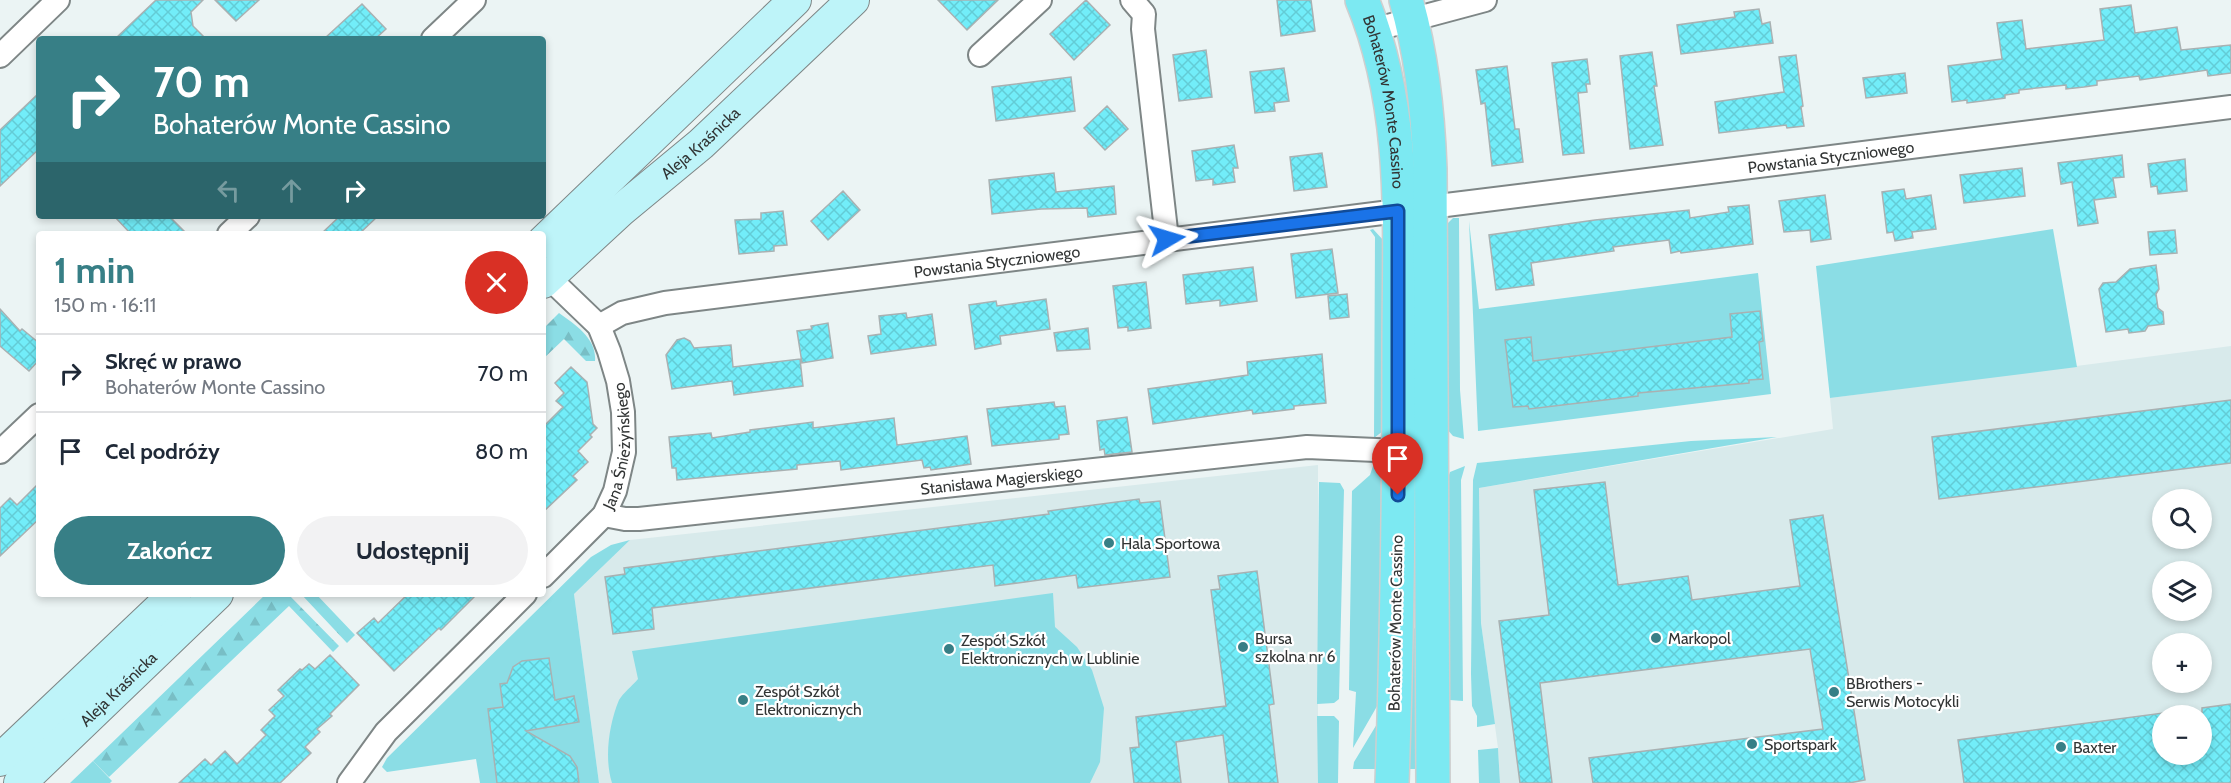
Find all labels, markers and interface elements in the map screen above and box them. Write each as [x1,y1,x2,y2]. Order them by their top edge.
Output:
street label: Bohaterów Monte Cassino [1359,13,1408,189]
text: 70 m [153,56,250,108]
icon: right [54,60,132,138]
street label: Aleja Kraśnicka [657,103,744,183]
text: Bohaterów Monte Cassino [153,108,451,141]
street label: Powstania Styczniowego [1747,138,1915,177]
icon: left [212,174,245,207]
icon: ahead [275,174,308,207]
icon: right [338,174,371,207]
position arrow [1135,207,1199,271]
street label: Powstania Styczniowego [913,242,1081,282]
text: 1 min [54,248,135,292]
button: close [465,251,528,314]
text: 150 m · 16:11 [54,293,156,317]
text: Skręć w prawo [105,348,242,375]
icon: right [54,357,87,390]
text: 70 m [478,360,528,387]
text: Bohaterów Monte Cassino [105,375,325,399]
street label: Jana Śnieżyńskiego [599,381,634,513]
pin [1372,433,1423,495]
icon: arrive [54,435,87,468]
text: Cel podróży [105,438,220,465]
text: 80 m [475,438,528,465]
icon: arrive [1381,442,1414,475]
street label: Stanisława Magierskiego [920,462,1084,499]
map controls [2152,489,2212,765]
button: search [2152,489,2212,549]
button: Zakończ [54,516,285,585]
button: Udostępnij [297,516,528,585]
place label: Hala Sportowa [1121,534,1220,553]
street label: Bohaterów Monte Cassino [1384,535,1407,711]
marker: Hala Sportowa [1102,536,1116,550]
button: layers [2152,561,2212,621]
place label: Bursa szkolna nr 6 [1255,629,1335,666]
place label: Markopol [1668,629,1731,648]
place label: Zespół Szkół Elektronicznych w Lublinie [961,631,1139,668]
marker: Markopol [1649,631,1663,645]
button: + [2152,633,2212,693]
marker: Bursa szkolna nr 6 [1236,640,1250,654]
marker: Zespół Szkół Elektronicznych w Lublinie [942,642,956,656]
street label: Aleja Kraśnicka [76,648,161,730]
place label: BBrothers - Serwis Motocykli [1846,674,1959,711]
place label: Zespół Szkół Elektronicznych [755,682,862,719]
marker: BBrothers - Serwis Motocykli [1827,685,1841,699]
marker: Zespół Szkół Elektronicznych [736,693,750,707]
button: − [2152,705,2212,765]
place label: Sportspark [1764,735,1838,754]
marker: Sportspark [1745,737,1759,751]
place label: Baxter [2073,738,2117,757]
marker: Baxter [2054,740,2068,754]

